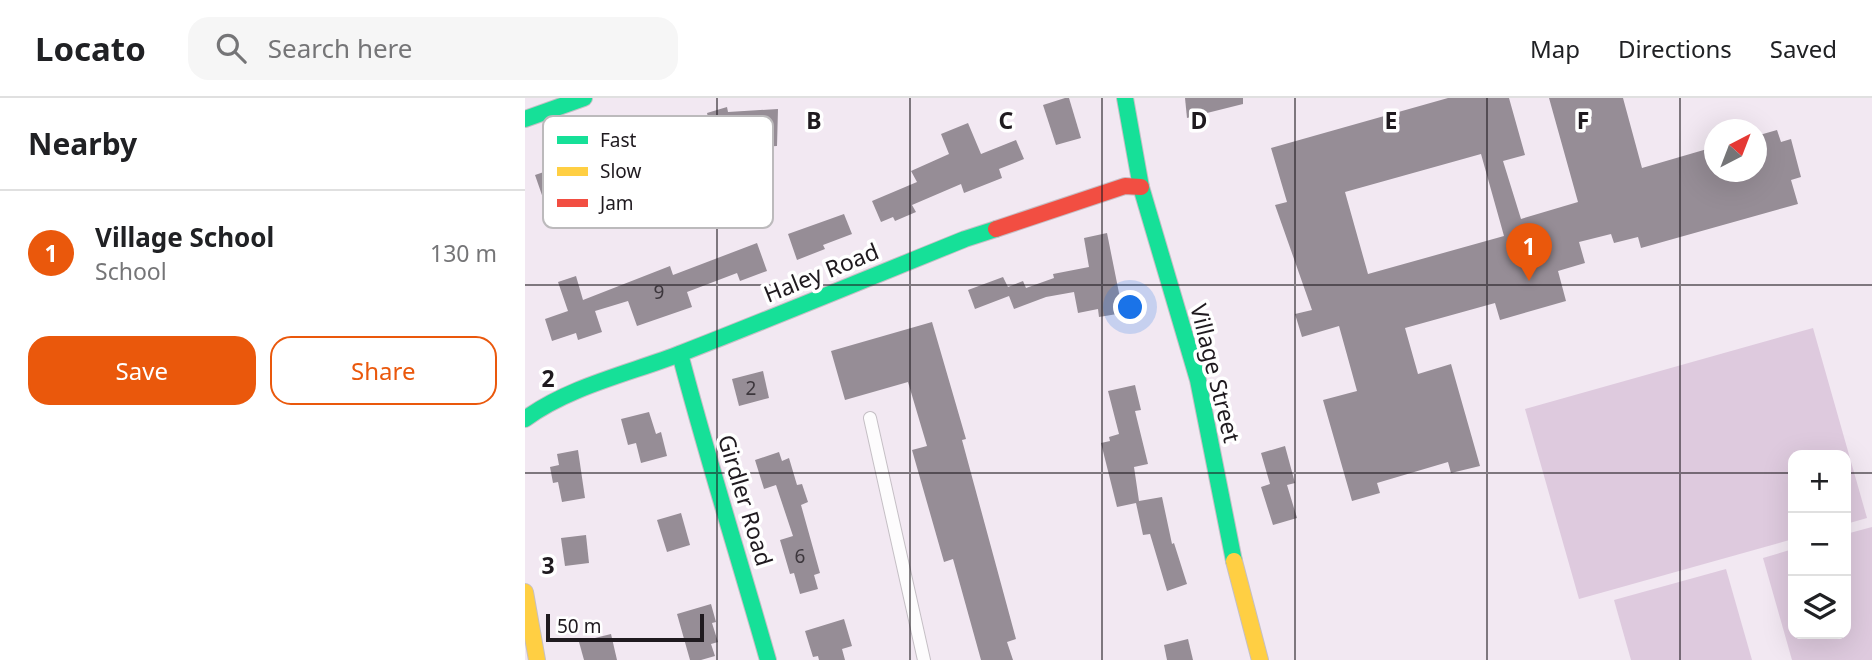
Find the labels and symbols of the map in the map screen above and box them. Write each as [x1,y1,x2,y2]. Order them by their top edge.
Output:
text: B [806,104,822,136]
text: C [999,104,1014,136]
text: D [1191,104,1207,136]
text: E [1385,104,1397,136]
text: F [1577,104,1589,136]
legend [543,116,773,228]
north arrow [1704,119,1767,182]
text: Fast [600,127,637,153]
text: Slow [600,158,641,184]
text: Jam [598,190,634,216]
pin: 1 [1506,223,1552,281]
street label: Haley Road [759,234,883,310]
house number: 9 [654,279,664,305]
your location [1113,290,1147,324]
street label: Village Street [1183,300,1249,446]
text: 2 [541,362,555,394]
house number: 2 [746,375,756,401]
street label: Girdler Road [711,431,781,569]
house number: 6 [795,543,805,569]
text: 3 [541,549,555,581]
scale bar [546,611,703,643]

